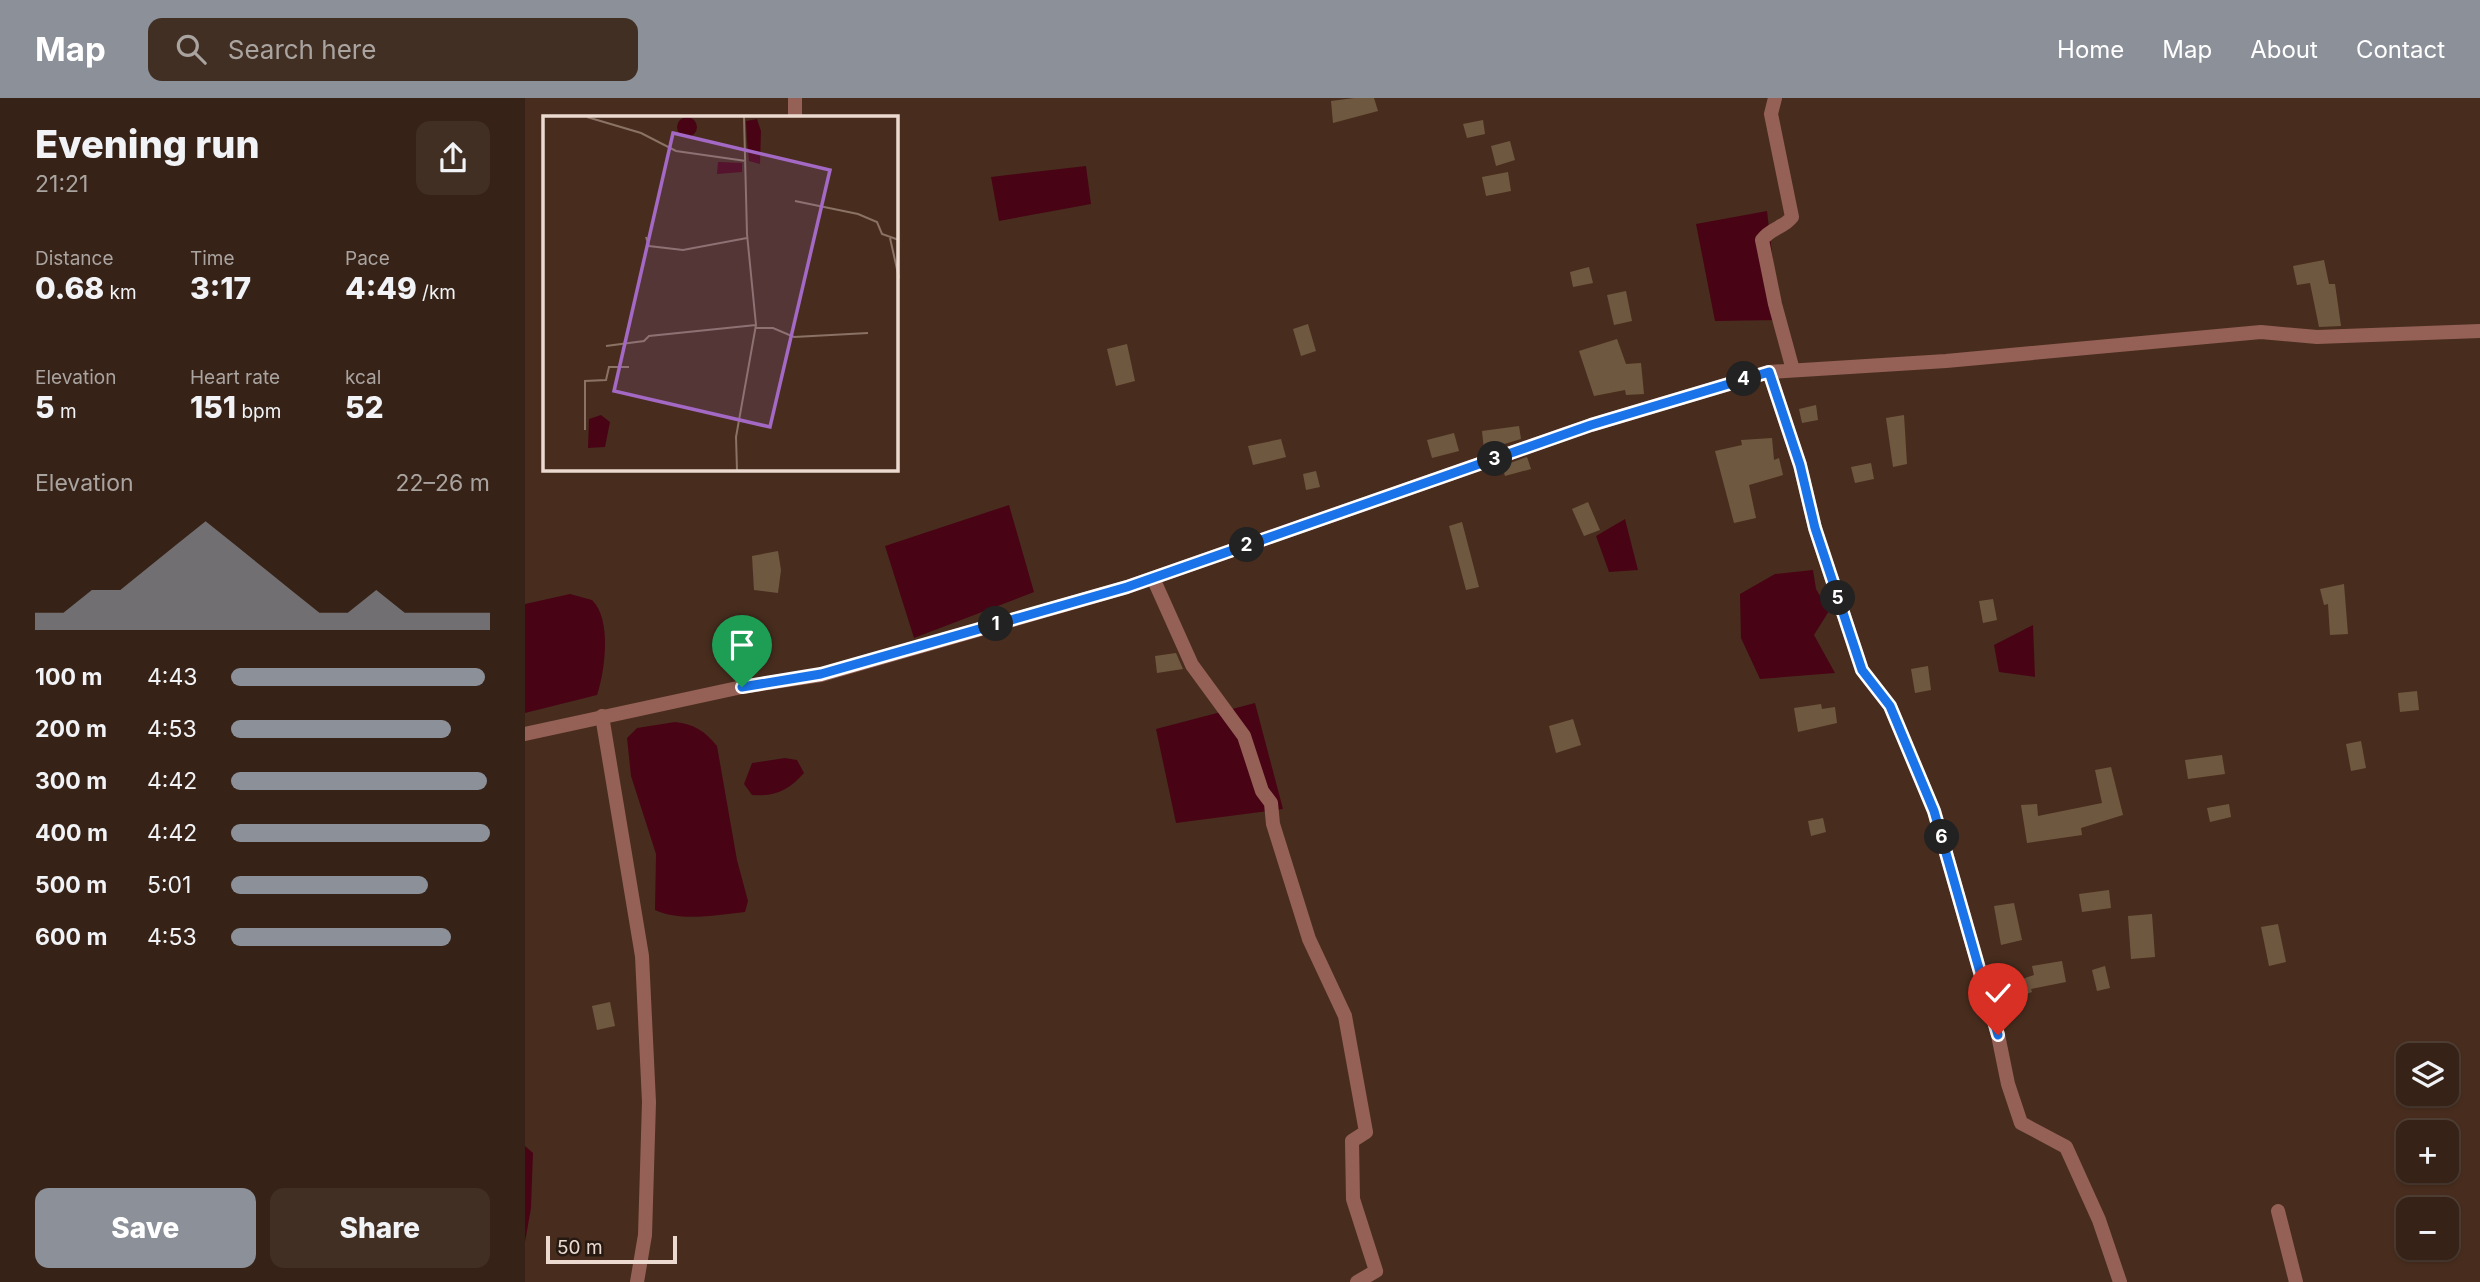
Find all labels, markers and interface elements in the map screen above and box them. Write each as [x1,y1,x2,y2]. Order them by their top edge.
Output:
search box [148,18,638,81]
text: Map [35,29,106,69]
icon: search [172,30,210,68]
text: Search here [228,34,376,65]
text: Home [2057,35,2124,64]
text: Map [2162,35,2212,64]
text: About [2250,35,2318,64]
text: Contact [2356,35,2445,64]
inset map [543,116,898,471]
text: Evening run [35,121,260,167]
button: share [416,121,490,195]
text: 21:21 [35,170,88,198]
text: Distance [35,247,113,270]
text: Time [190,247,235,270]
text: Pace [345,247,390,270]
text: 0.68 [35,270,104,306]
text: 3:17 [190,270,251,306]
text: 4:49 [345,270,417,306]
text: km [104,281,137,304]
text: /km [417,281,456,304]
pin: 4 [1727,362,1761,396]
text: Elevation [35,366,116,389]
text: Heart rate [190,366,280,389]
text: kcal [345,366,381,389]
text: 4 [1737,367,1750,390]
text: 5 [35,389,55,425]
text: 151 [190,389,236,425]
text: 52 [345,389,384,425]
text: m [55,400,77,423]
text: bpm [236,400,281,423]
pin: 3 [1478,442,1513,476]
text: 3 [1488,447,1501,470]
text: Elevation [35,469,134,497]
text: 22–26 m [396,469,490,497]
pin: 2 [1229,528,1265,562]
text: 2 [1241,533,1252,556]
pin: 5 [1821,580,1855,616]
text: 5 [1831,586,1844,609]
pin: 1 [979,606,1014,642]
text: 1 [991,612,1000,635]
pin [712,615,772,687]
icon: arrive [723,626,761,664]
text: 100 m [35,663,102,691]
text: 4:43 [147,663,198,691]
text: 200 m [35,715,107,743]
text: 4:53 [147,715,197,743]
text: 300 m [35,767,107,795]
text: 4:42 [147,767,197,795]
text: 400 m [35,819,108,847]
text: 4:42 [147,819,197,847]
pin: 6 [1925,820,1959,854]
text: 6 [1935,825,1948,848]
text: 500 m [35,871,107,899]
text: 5:01 [147,871,191,899]
text: 600 m [35,923,107,951]
text: 4:53 [147,923,197,951]
pin [1968,963,2028,1035]
icon: check [1979,974,2017,1012]
map controls [2396,1043,2459,1260]
button: layers [2396,1043,2459,1106]
button: + [2396,1120,2459,1183]
button: Save [35,1188,256,1268]
button: Share [270,1188,490,1268]
button: − [2396,1197,2459,1260]
scale bar [546,1233,677,1265]
text: 50 m [557,1236,603,1259]

